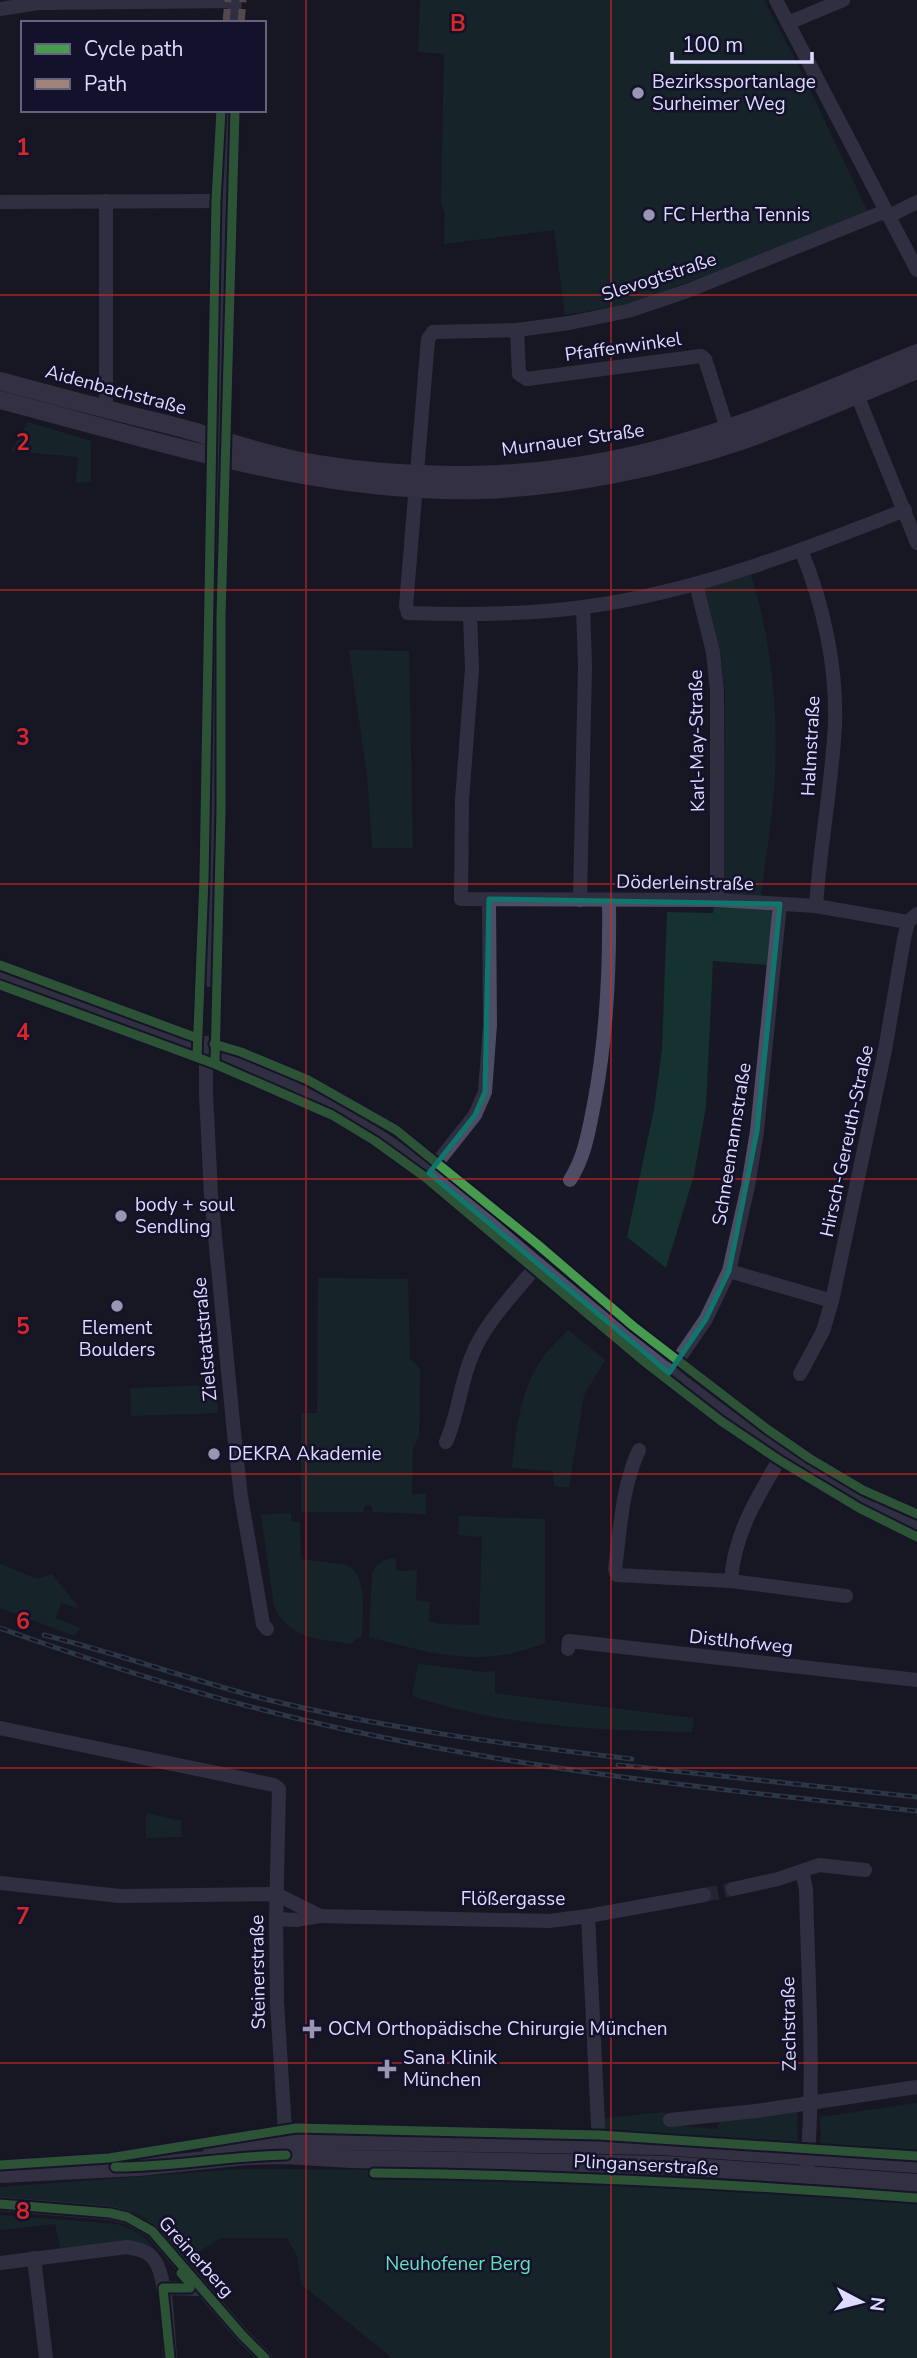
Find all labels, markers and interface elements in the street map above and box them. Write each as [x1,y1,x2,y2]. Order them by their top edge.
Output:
text: B [450,8,466,39]
legend [21,21,266,112]
scale bar [672,21,812,65]
text: 100 m [682,31,743,59]
text: Cycle path [84,35,183,63]
place label: Bezirkssportanlage Surheimer Weg [652,69,816,117]
text: Path [84,70,127,98]
marker: Bezirkssportanlage Surheimer Weg [630,85,646,101]
text: 1 [16,132,30,163]
place label: FC Hertha Tennis [663,202,810,228]
marker: FC Hertha Tennis [641,207,657,223]
street label: Slevogtstraße [598,246,720,308]
street label: Pfaffenwinkel [563,326,683,368]
street label: Aidenbachstraße [42,359,190,421]
street label: Murnauer Straße [500,417,646,463]
text: 2 [16,427,30,458]
street label: Karl-May-Straße [683,670,711,812]
street label: Halmstraße [795,695,827,797]
text: 3 [16,722,30,753]
street label: Döderleinstraße [616,869,754,897]
text: 4 [16,1017,30,1048]
street label: Hirsch-Gereuth-Straße [814,1043,880,1239]
street label: Schneemannstraße [706,1061,758,1227]
place label: body + soul Sendling [135,1192,235,1240]
marker: body + soul Sendling [113,1208,129,1224]
street label: Zielstattstraße [187,1276,223,1402]
marker: Element Boulders [109,1298,125,1314]
text: 5 [16,1311,30,1342]
place label: Element Boulders [79,1315,155,1363]
place label: DEKRA Akademie [228,1441,382,1467]
marker: DEKRA Akademie [206,1446,222,1462]
text: 6 [16,1606,30,1637]
street label: Distlhofweg [688,1624,794,1660]
street label: Flößergasse [461,1886,565,1912]
text: 7 [16,1901,30,1932]
street label: Steinerstraße [244,1914,272,2030]
street label: Zechstraße [775,1976,803,2072]
place label: OCM Orthopädische Chirurgie München [328,2016,668,2042]
marker: OCM Orthopädische Chirurgie München [302,2019,322,2039]
place label: Sana Klinik München [403,2045,498,2093]
marker: Sana Klinik München [377,2059,397,2079]
street label: Plinganserstraße [573,2148,719,2182]
text: 8 [16,2196,30,2227]
street label: Greinerberg [152,2211,240,2303]
park label: Neuhofener Berg [385,2251,531,2277]
north arrow [826,2267,896,2337]
text: N [863,2295,891,2313]

